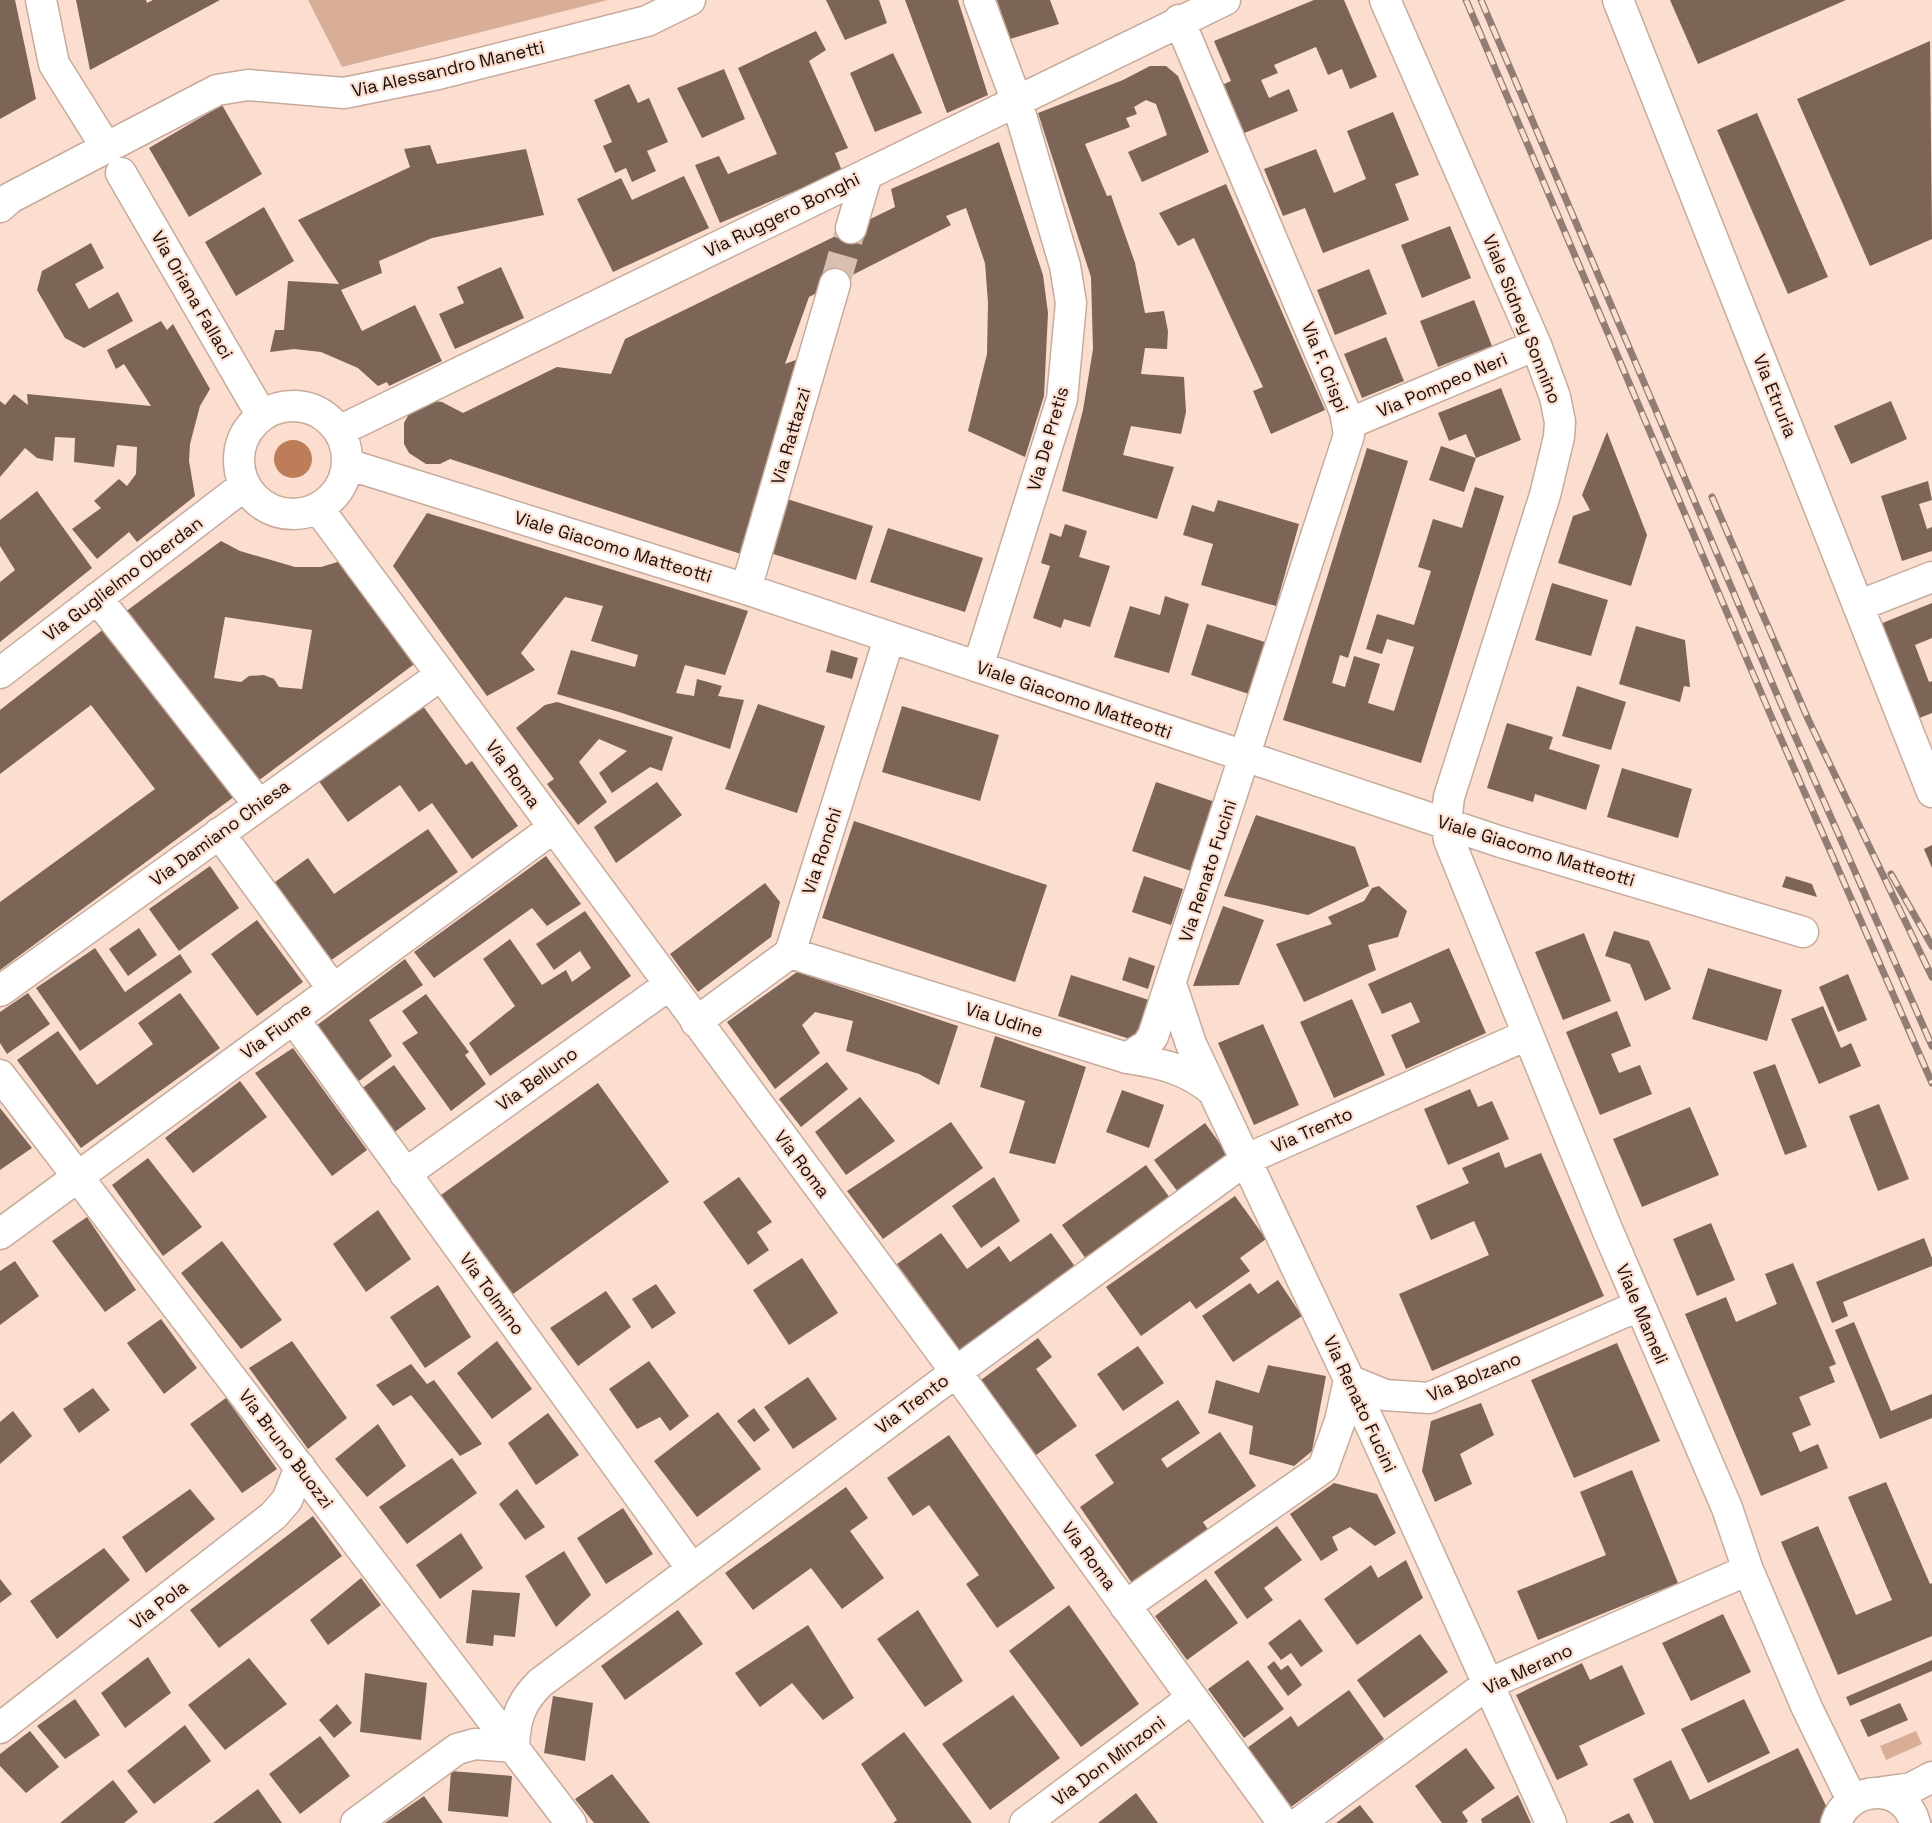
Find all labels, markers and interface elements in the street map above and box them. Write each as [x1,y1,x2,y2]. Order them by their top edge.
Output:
street label: Via Alessandro Manetti [349,35,546,102]
street label: Via Ruggero Bonghi [700,167,863,262]
street label: Via Oriana Fallaci [146,227,238,363]
street label: Viale Sidney Sonnino [1478,231,1567,407]
street label: Via F. Crispi [1297,318,1354,415]
street label: Via Pompeo Neri [1373,347,1510,422]
street label: Via Etruria [1748,351,1803,441]
street label: Via De Pretis [1022,384,1073,494]
street label: Via Rattazzi [766,385,815,487]
street label: Viale Giacomo Matteotti [512,506,715,588]
street label: Via Guglielmo Oberdan [38,511,207,646]
street label: Viale Giacomo Matteotti [973,655,1175,744]
street label: Via Roma [481,735,546,812]
street label: Via Damiano Chiesa [145,774,294,891]
street label: Via Renato Fucini [1174,797,1241,945]
street label: Via Ronchi [797,804,846,897]
street label: Viale Giacomo Matteotti [1435,810,1638,892]
street label: Via Fiume [236,997,316,1064]
street label: Via Udine [962,997,1046,1042]
street label: Via Belluno [491,1041,582,1116]
street label: Via Trento [1268,1101,1356,1158]
street label: Via Roma [769,1125,835,1202]
street label: Via Tolmino [455,1248,530,1339]
street label: Viale Mameli [1611,1260,1674,1367]
street label: Via Renato Fucini [1319,1332,1402,1476]
street label: Via Bolzano [1423,1346,1524,1407]
street label: Via Trento [870,1368,953,1439]
street label: Via Bruno Buozzi [234,1384,339,1513]
street label: Via Roma [1057,1517,1122,1594]
street label: Via Pola [125,1575,192,1634]
street label: Via Merano [1480,1638,1576,1699]
street label: Via Don Minzoni [1048,1711,1170,1811]

